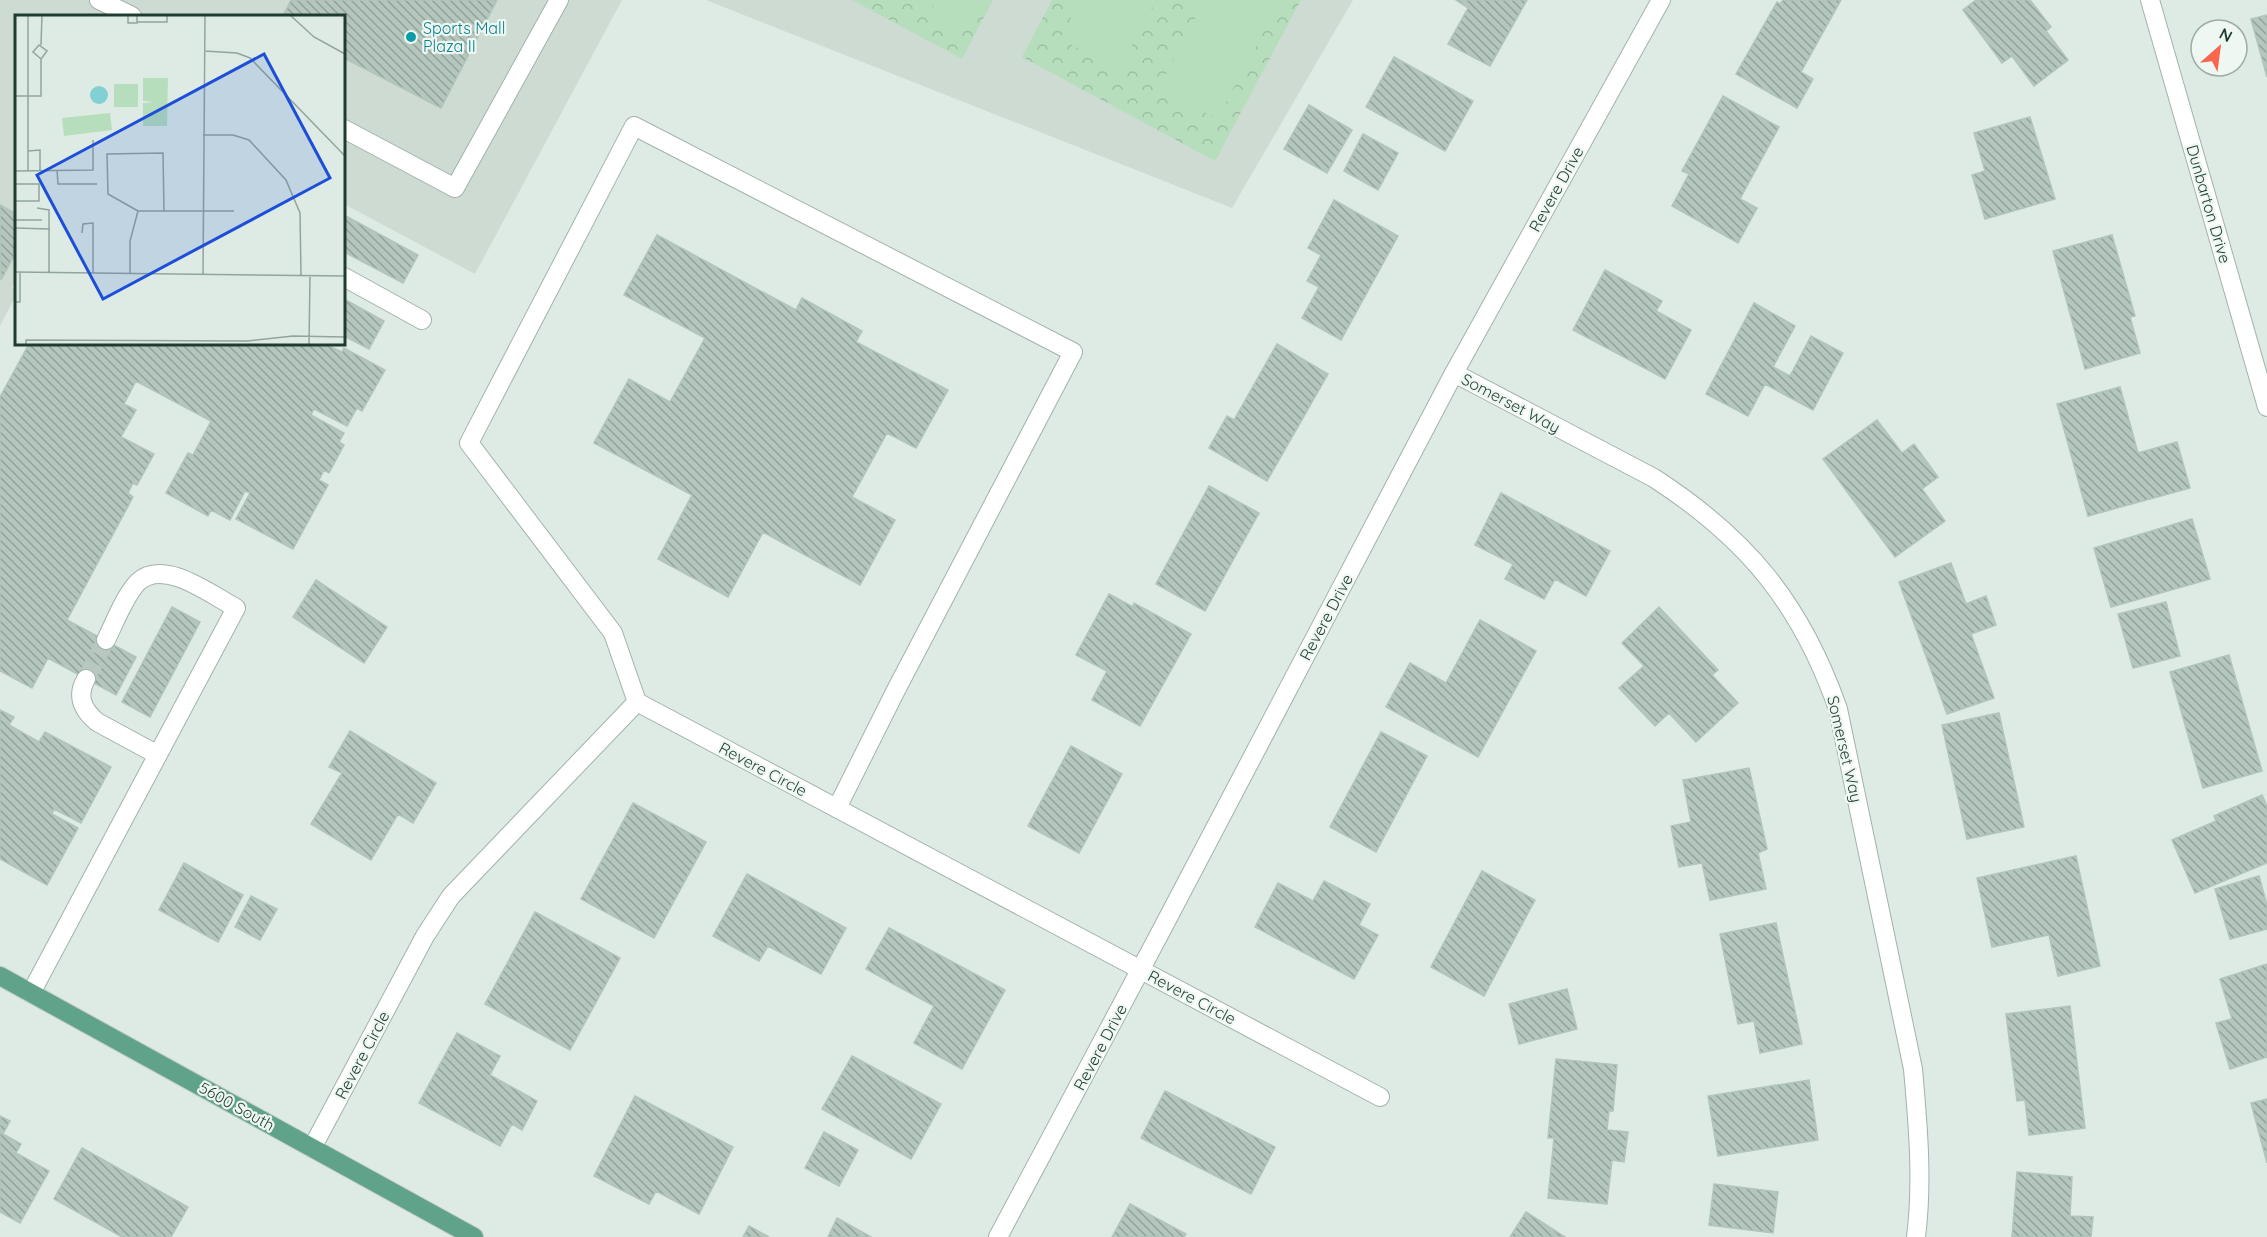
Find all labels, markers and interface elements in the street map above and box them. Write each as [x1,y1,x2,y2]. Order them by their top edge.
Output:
inset map [15,15,345,345]
place label: Sports Mall Plaza II [423,18,505,56]
north arrow [2189,18,2249,78]
text: N [2216,23,2236,46]
marker: Sports Mall Plaza II [404,30,418,44]
street label: Dunbarton Drive [2182,142,2236,266]
street label: Revere Drive [1524,143,1588,235]
street label: Somerset Way [1458,369,1564,437]
street label: Revere Drive [1295,570,1357,664]
street label: Somerset Way [1823,694,1867,804]
street label: Revere Circle [716,737,810,801]
street label: Revere Circle [1145,965,1239,1029]
street label: Revere Drive [1069,1000,1131,1094]
street label: Revere Circle [330,1008,394,1102]
street label: 5600 South [196,1077,278,1135]

